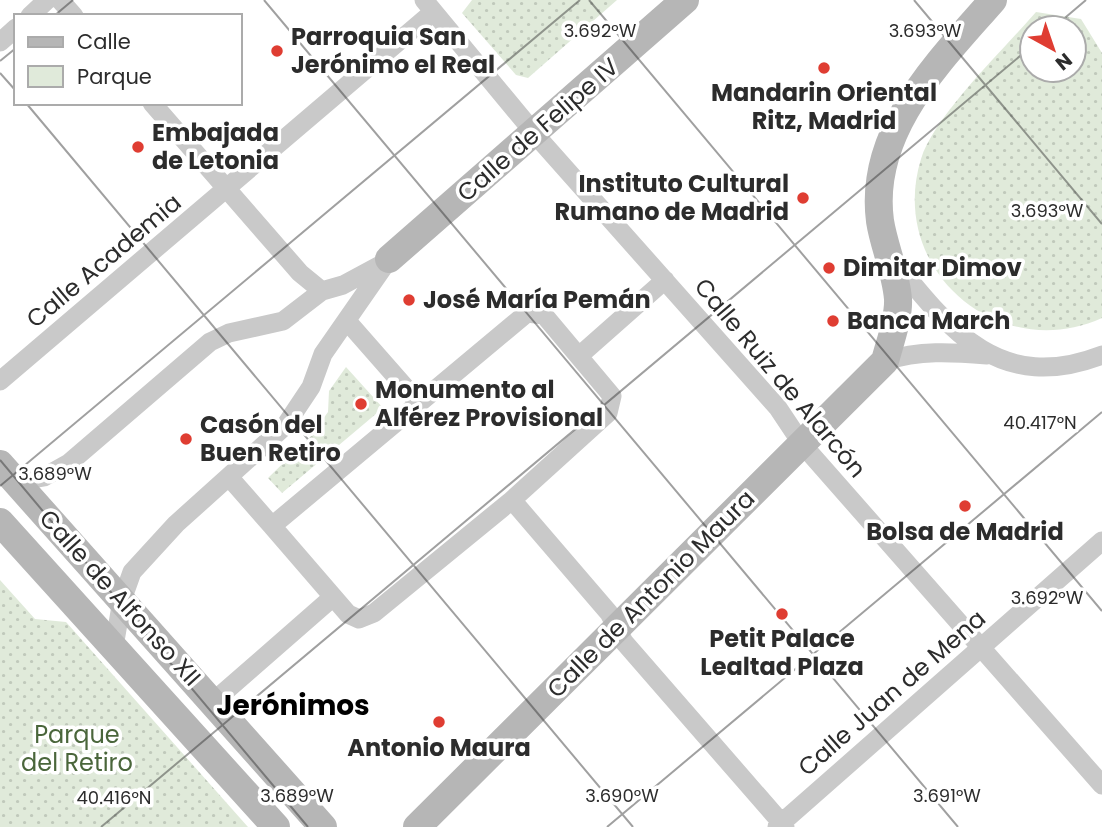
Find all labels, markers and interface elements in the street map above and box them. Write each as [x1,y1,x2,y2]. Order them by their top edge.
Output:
legend [14,14,242,105]
north arrow [1018,14,1088,84]
text: 3.692°W [564,18,637,43]
text: 3.693°W [889,18,962,43]
place label: Parroquia San Jerónimo el Real [291,20,495,81]
text: Calle [77,27,131,56]
marker: Parroquia San Jerónimo el Real [269,43,285,59]
text: N [1049,47,1078,77]
street label: Calle de Felipe IV [450,50,625,209]
marker: Mandarin Oriental Ritz, Madrid [816,60,832,76]
text: Parque [77,62,152,91]
place label: Mandarin Oriental Ritz, Madrid [711,76,937,137]
place label: Embajada de Letonia [152,116,279,177]
marker: Embajada de Letonia [130,139,146,155]
place label: Instituto Cultural Rumano de Madrid [554,167,789,228]
street label: Calle Academia [19,186,188,335]
marker: Instituto Cultural Rumano de Madrid [795,190,811,206]
text: 3.693°W [1011,198,1084,223]
place label: Dimitar Dimov [843,251,1022,284]
marker: Dimitar Dimov [821,260,837,276]
street label: Calle Ruiz de Alarcón [687,271,874,484]
place label: José María Pemán [423,283,651,316]
marker: José María Pemán [401,292,417,308]
place label: Banca March [847,304,1011,337]
marker: Banca March [825,313,841,329]
place label: Monumento al Alférez Provisional [375,373,603,434]
marker: Monumento al Alférez Provisional [353,396,369,412]
place label: Casón del Buen Retiro [200,408,341,469]
text: 40.417°N [1003,410,1077,435]
marker: Casón del Buen Retiro [178,431,194,447]
text: 3.689°W [18,461,92,486]
street label: Calle de Antonio Maura [539,482,762,705]
marker: Bolsa de Madrid [957,498,973,514]
street label: Calle de Alfonso XII [32,502,209,693]
place label: Bolsa de Madrid [866,515,1064,548]
text: 3.692°W [1011,585,1084,610]
street label: Calle Juan de Mena [791,602,993,783]
marker: Petit Palace Lealtad Plaza [774,606,790,622]
place label: Petit Palace Lealtad Plaza [700,622,864,683]
district label: Jerónimos [216,686,370,725]
marker: Antonio Maura [431,714,447,730]
park label: Parque del Retiro [21,718,133,779]
place label: Antonio Maura [347,731,531,764]
text: 3.689°W [260,783,334,808]
text: 3.690°W [585,783,659,808]
text: 3.691°W [913,783,981,808]
text: 40.416°N [77,785,151,810]

